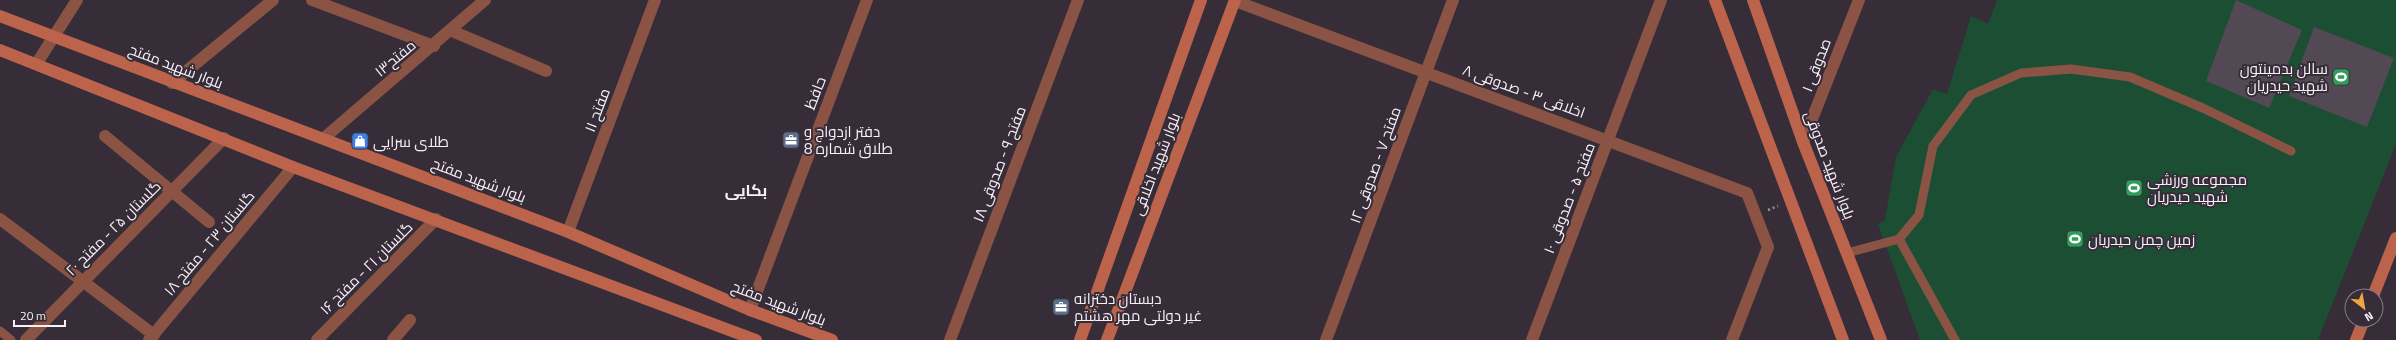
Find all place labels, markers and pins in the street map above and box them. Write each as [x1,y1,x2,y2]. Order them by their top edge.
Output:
place label: سالن بدمینتون شهید حیدریان [2240,57,2328,97]
sports icon: سالن بدمینتون شهید حیدریان [2331,67,2351,87]
place label: دفتر ازدواج و طلاق شماره 8 [804,120,893,160]
place label: طلای سرایی [373,130,449,153]
office icon: دفتر ازدواج و طلاق شماره 8 [781,130,801,150]
shop icon: طلای سرایی [350,131,370,151]
place label: مجموعه ورزشی شهید حیدریان [2147,168,2247,208]
sports icon: مجموعه ورزشی شهید حیدریان [2124,178,2144,198]
place label: زمین چمن حیدریان [2088,228,2195,251]
sports icon: زمین چمن حیدریان [2065,229,2085,249]
place label: دبستان دخترانه غیر دولتی مهر هشتم [1074,287,1202,327]
office icon: دبستان دخترانه غیر دولتی مهر هشتم [1051,297,1071,317]

